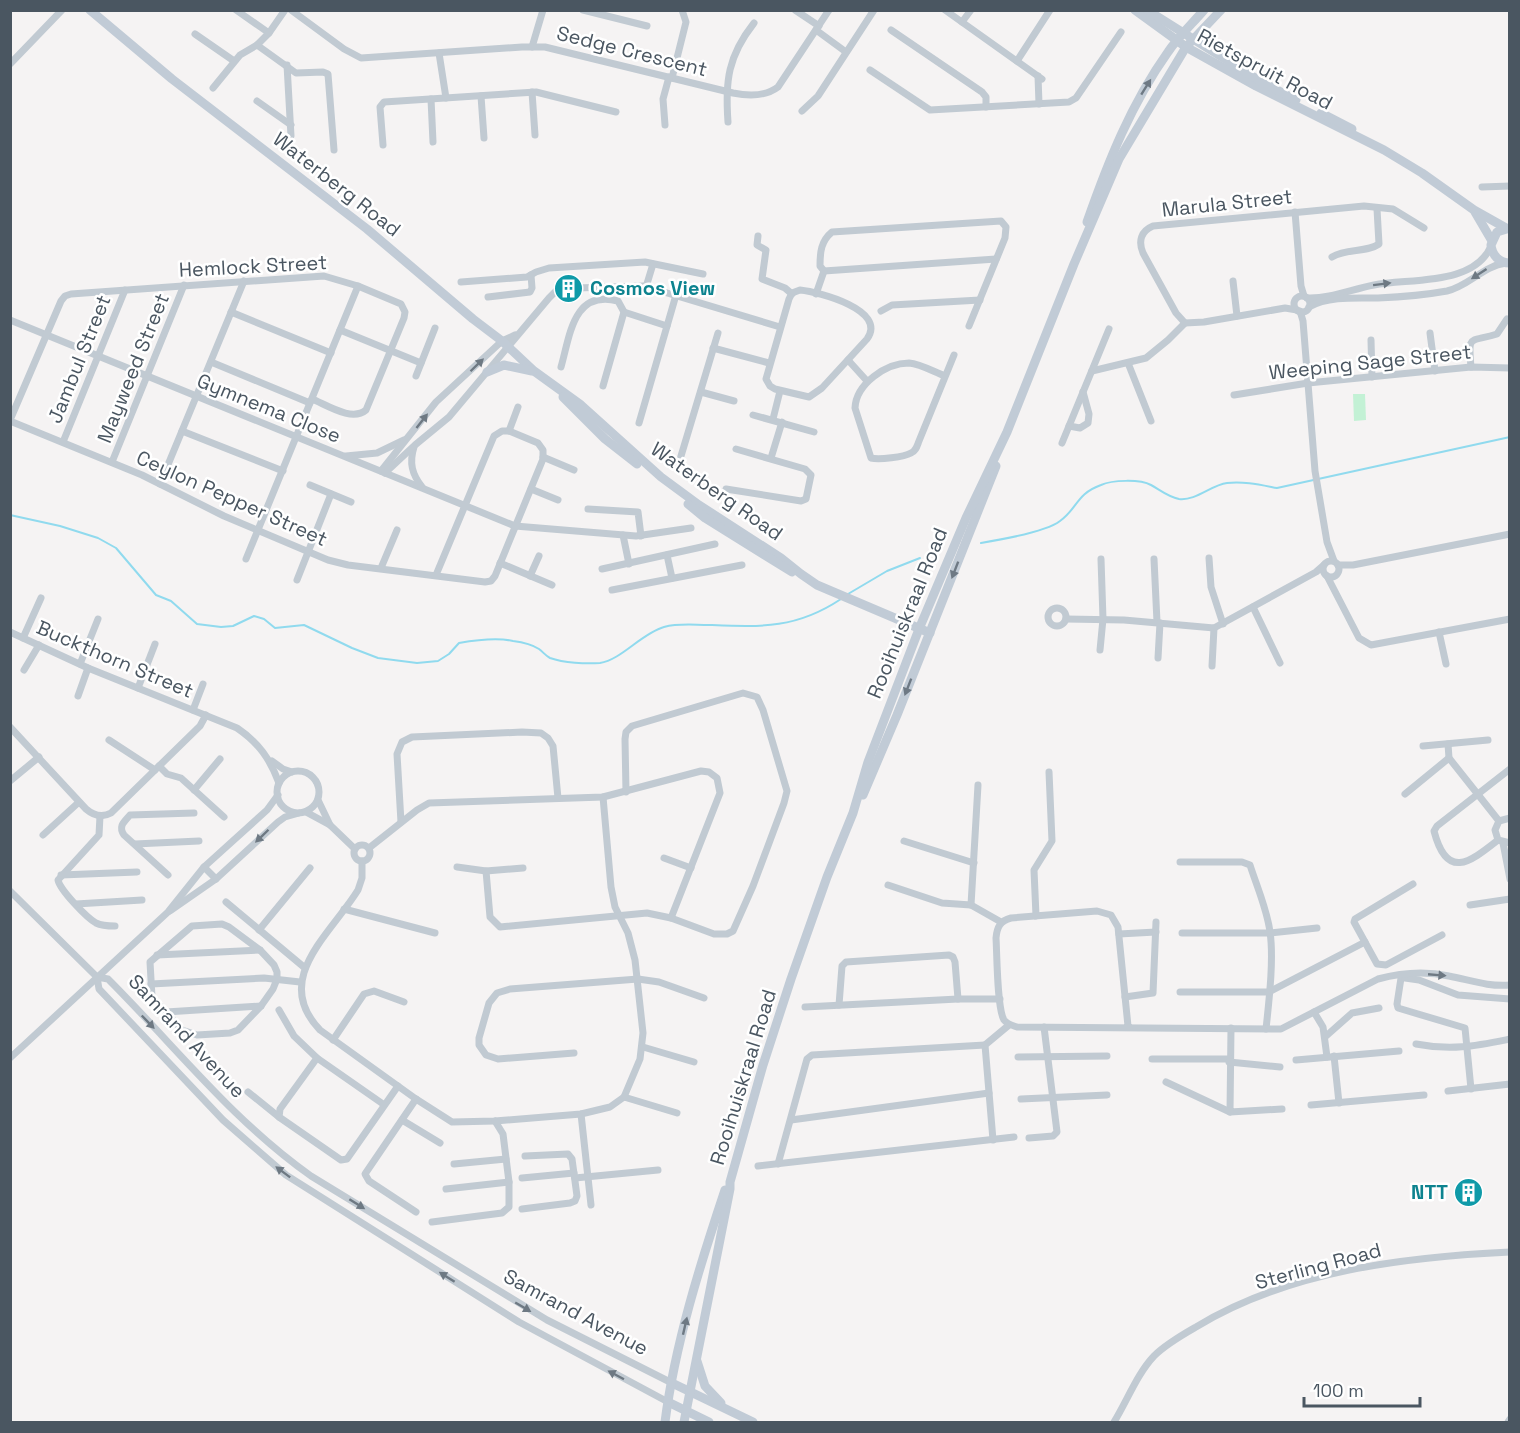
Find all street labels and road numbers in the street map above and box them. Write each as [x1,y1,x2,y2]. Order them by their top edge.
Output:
street label: Sedge Crescent [554,20,710,82]
street label: Rietspruit Road [1193,22,1337,116]
street label: Waterberg Road [268,126,406,242]
street label: Marula Street [1160,183,1294,223]
street label: Hemlock Street [178,249,328,283]
street label: Mayweed Street [91,289,175,447]
street label: Jambul Street [41,291,117,427]
street label: Weeping Sage Street [1268,338,1472,386]
street label: Gymnema Close [193,367,345,449]
street label: Waterberg Road [646,436,788,546]
street label: Ceylon Pepper Street [132,444,332,552]
street label: Rooihuiskraal Road [861,524,953,702]
street label: Buckthorn Street [33,614,197,704]
street label: Samrand Avenue [123,969,251,1103]
street label: Rooihuiskraal Road [704,986,782,1168]
street label: Sterling Road [1252,1237,1384,1295]
street label: Samrand Avenue [499,1263,653,1361]

